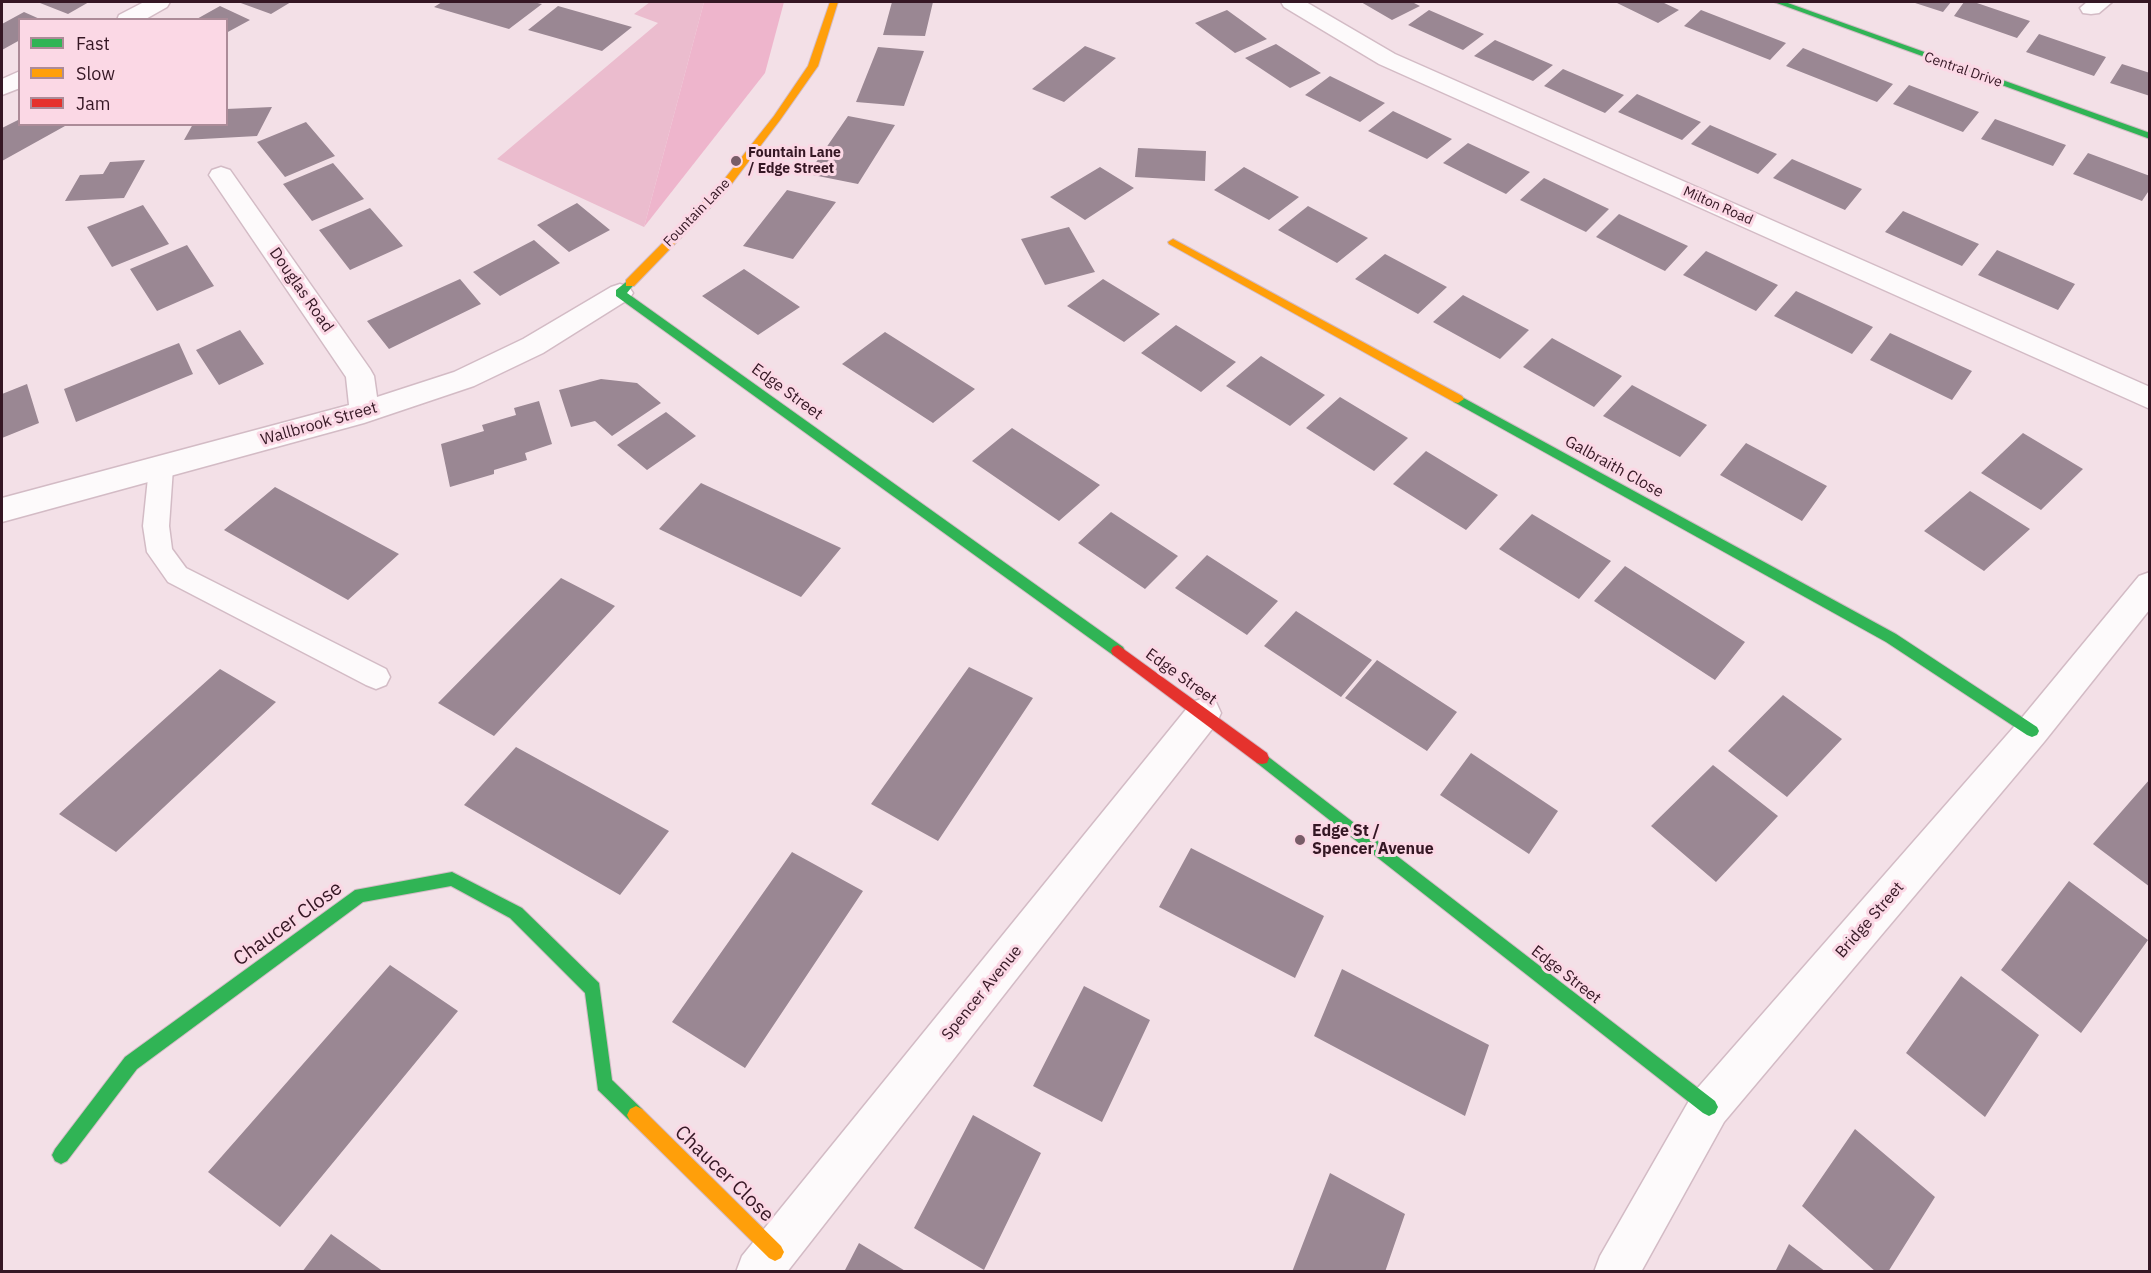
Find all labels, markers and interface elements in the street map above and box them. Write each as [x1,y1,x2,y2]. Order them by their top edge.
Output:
legend [18,18,228,126]
text: Fast [76,32,110,55]
street label: Central Drive [1922,49,2004,91]
text: Slow [76,62,115,85]
text: Jam [76,92,111,115]
place label: Fountain Lane / Edge Street [748,145,841,178]
marker: Fountain Lane / Edge Street [729,154,743,168]
street label: Fountain Lane [660,175,734,251]
street label: Milton Road [1680,183,1756,229]
street label: Douglas Road [265,244,337,336]
street label: Edge Street [748,360,826,424]
street label: Wallbrook Street [259,398,379,450]
street label: Galbraith Close [1561,432,1667,502]
street label: Edge Street [1142,645,1220,709]
place label: Edge St / Spencer Avenue [1312,821,1434,859]
marker: Edge St / Spencer Avenue [1293,833,1307,847]
street label: Chaucer Close [229,877,347,971]
street label: Bridge Street [1832,878,1908,962]
street label: Spencer Avenue [938,942,1026,1044]
street label: Edge Street [1527,942,1605,1008]
street label: Chaucer Close [669,1121,779,1227]

